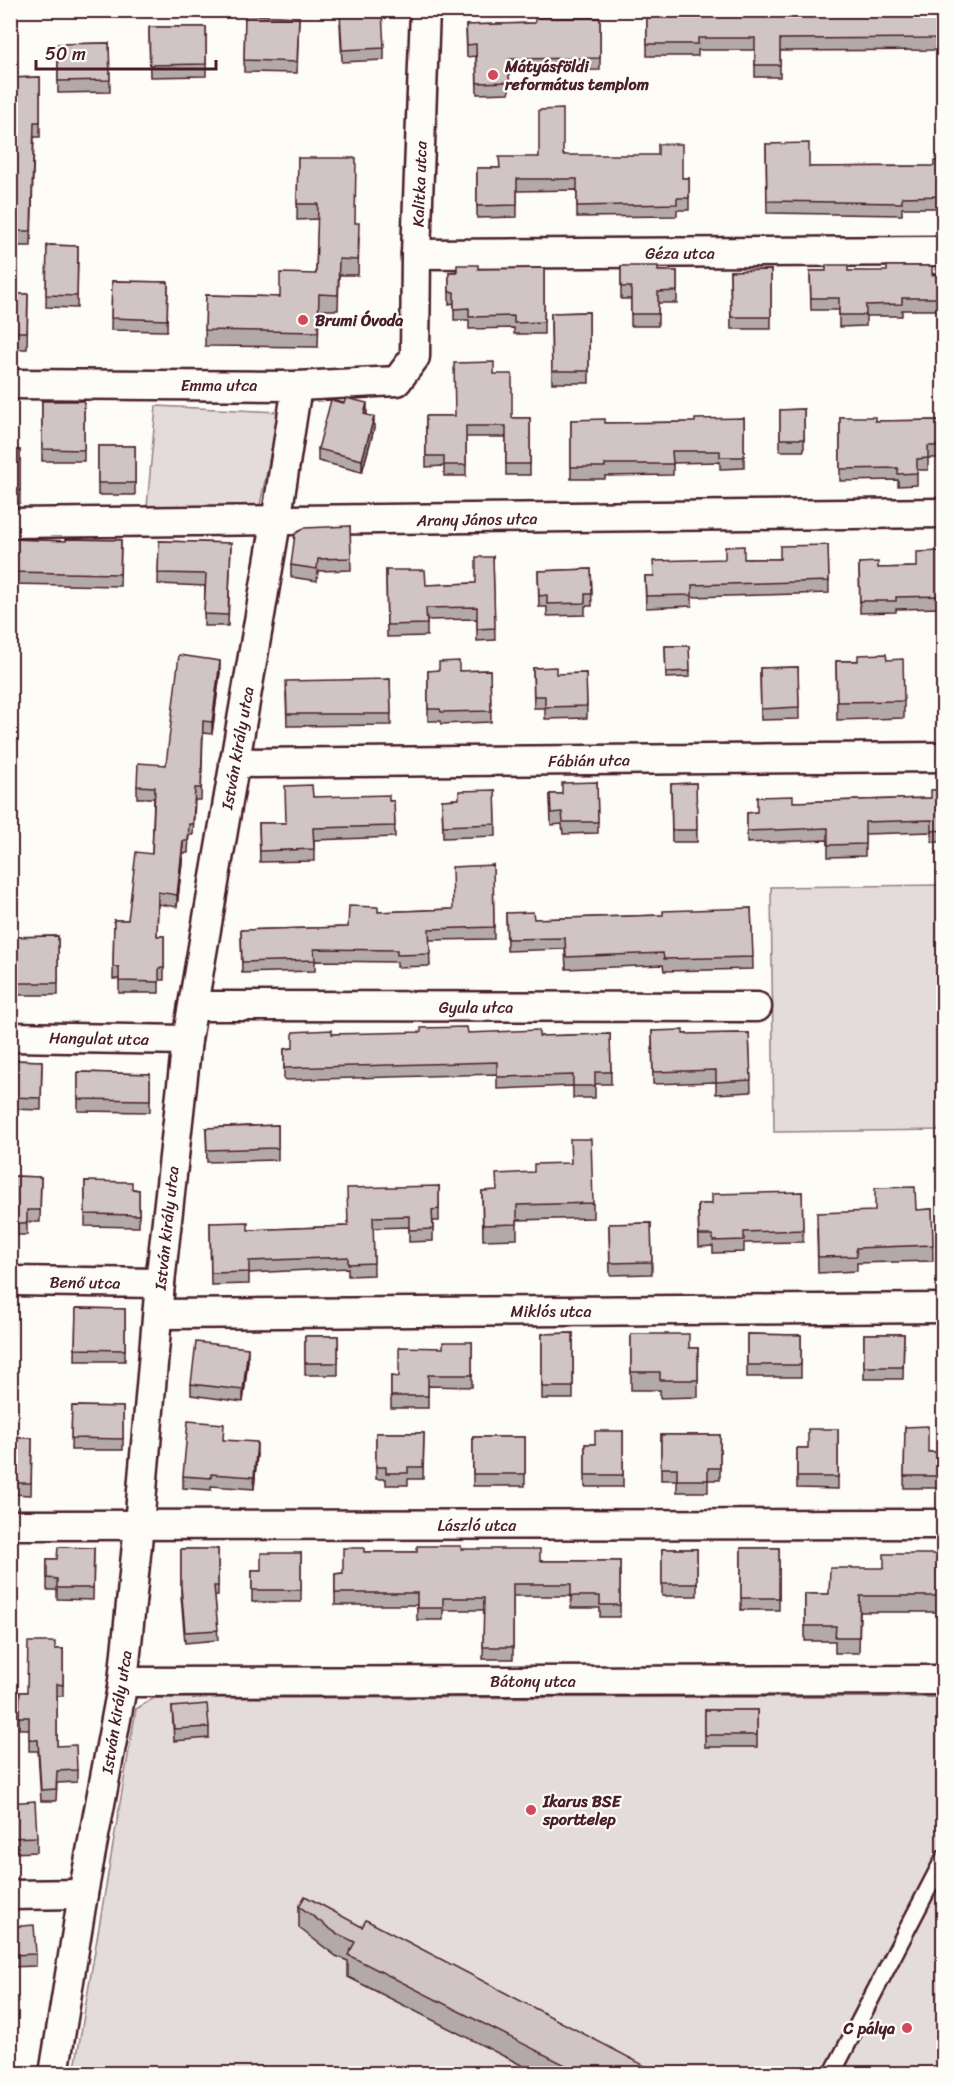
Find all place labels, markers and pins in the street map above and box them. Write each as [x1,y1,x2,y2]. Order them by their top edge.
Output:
place label: Mátyásföldi református templom [504,52,649,99]
marker: Mátyásföldi református templom [486,68,500,82]
place label: Brumi Óvoda [315,306,403,335]
marker: Brumi Óvoda [296,313,310,327]
place label: Ikarus BSE sporttelep [542,1787,622,1834]
marker: Ikarus BSE sporttelep [524,1803,538,1817]
place label: C pálya [843,2014,895,2043]
marker: C pálya [900,2021,914,2035]

